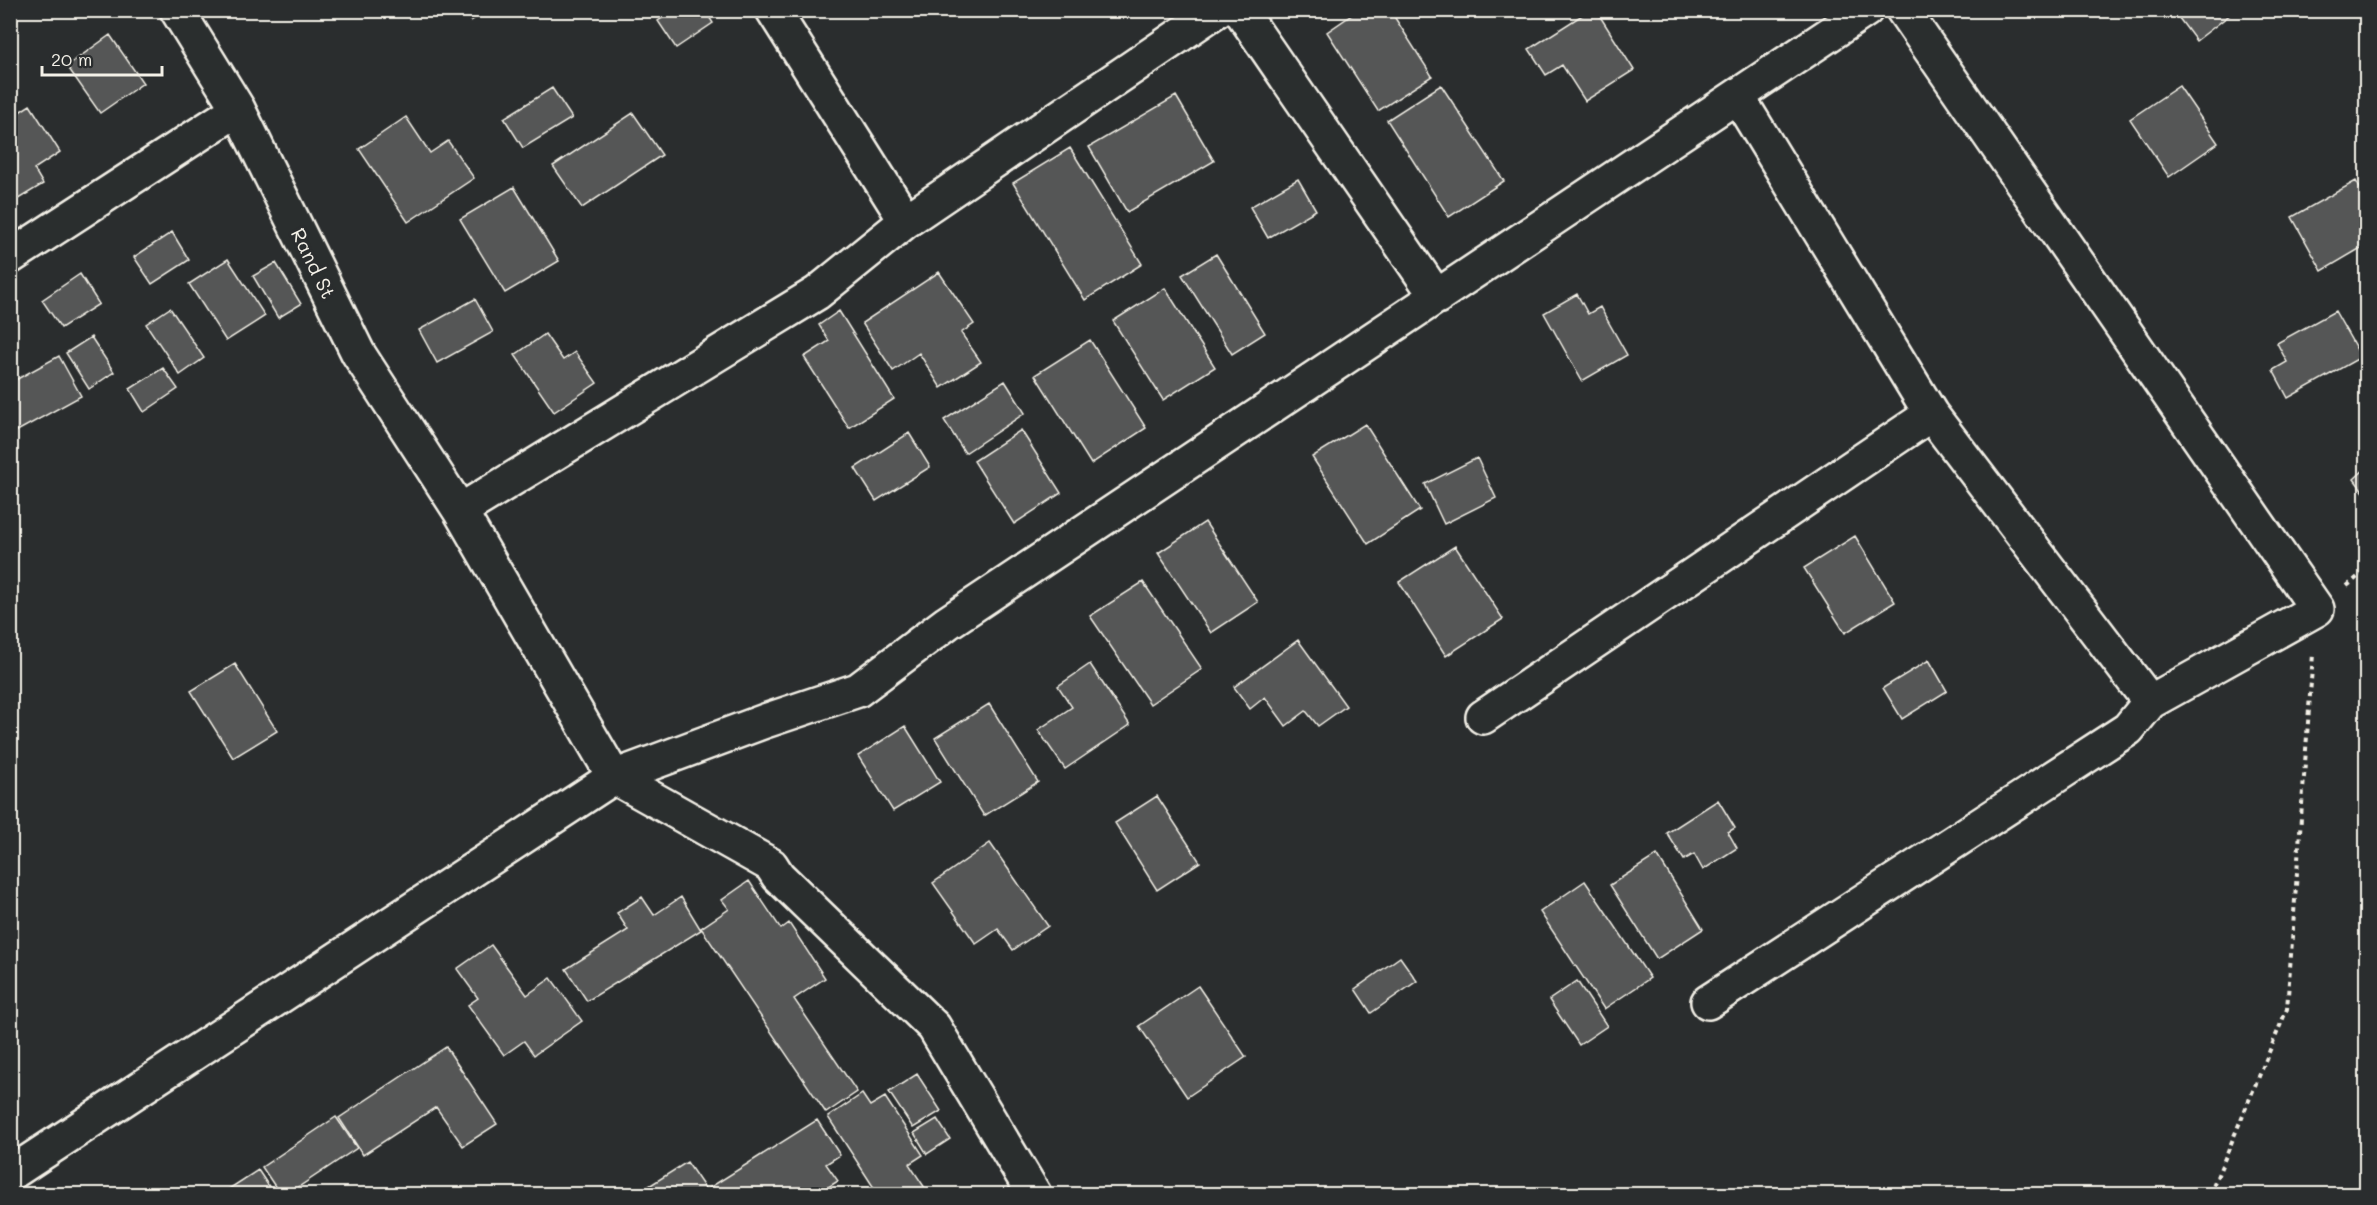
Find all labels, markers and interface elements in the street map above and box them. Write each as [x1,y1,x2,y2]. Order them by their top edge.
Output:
scale bar [42,39,162,77]
text: 20 m [51,47,92,71]
street label: Rand St [286,223,342,303]

